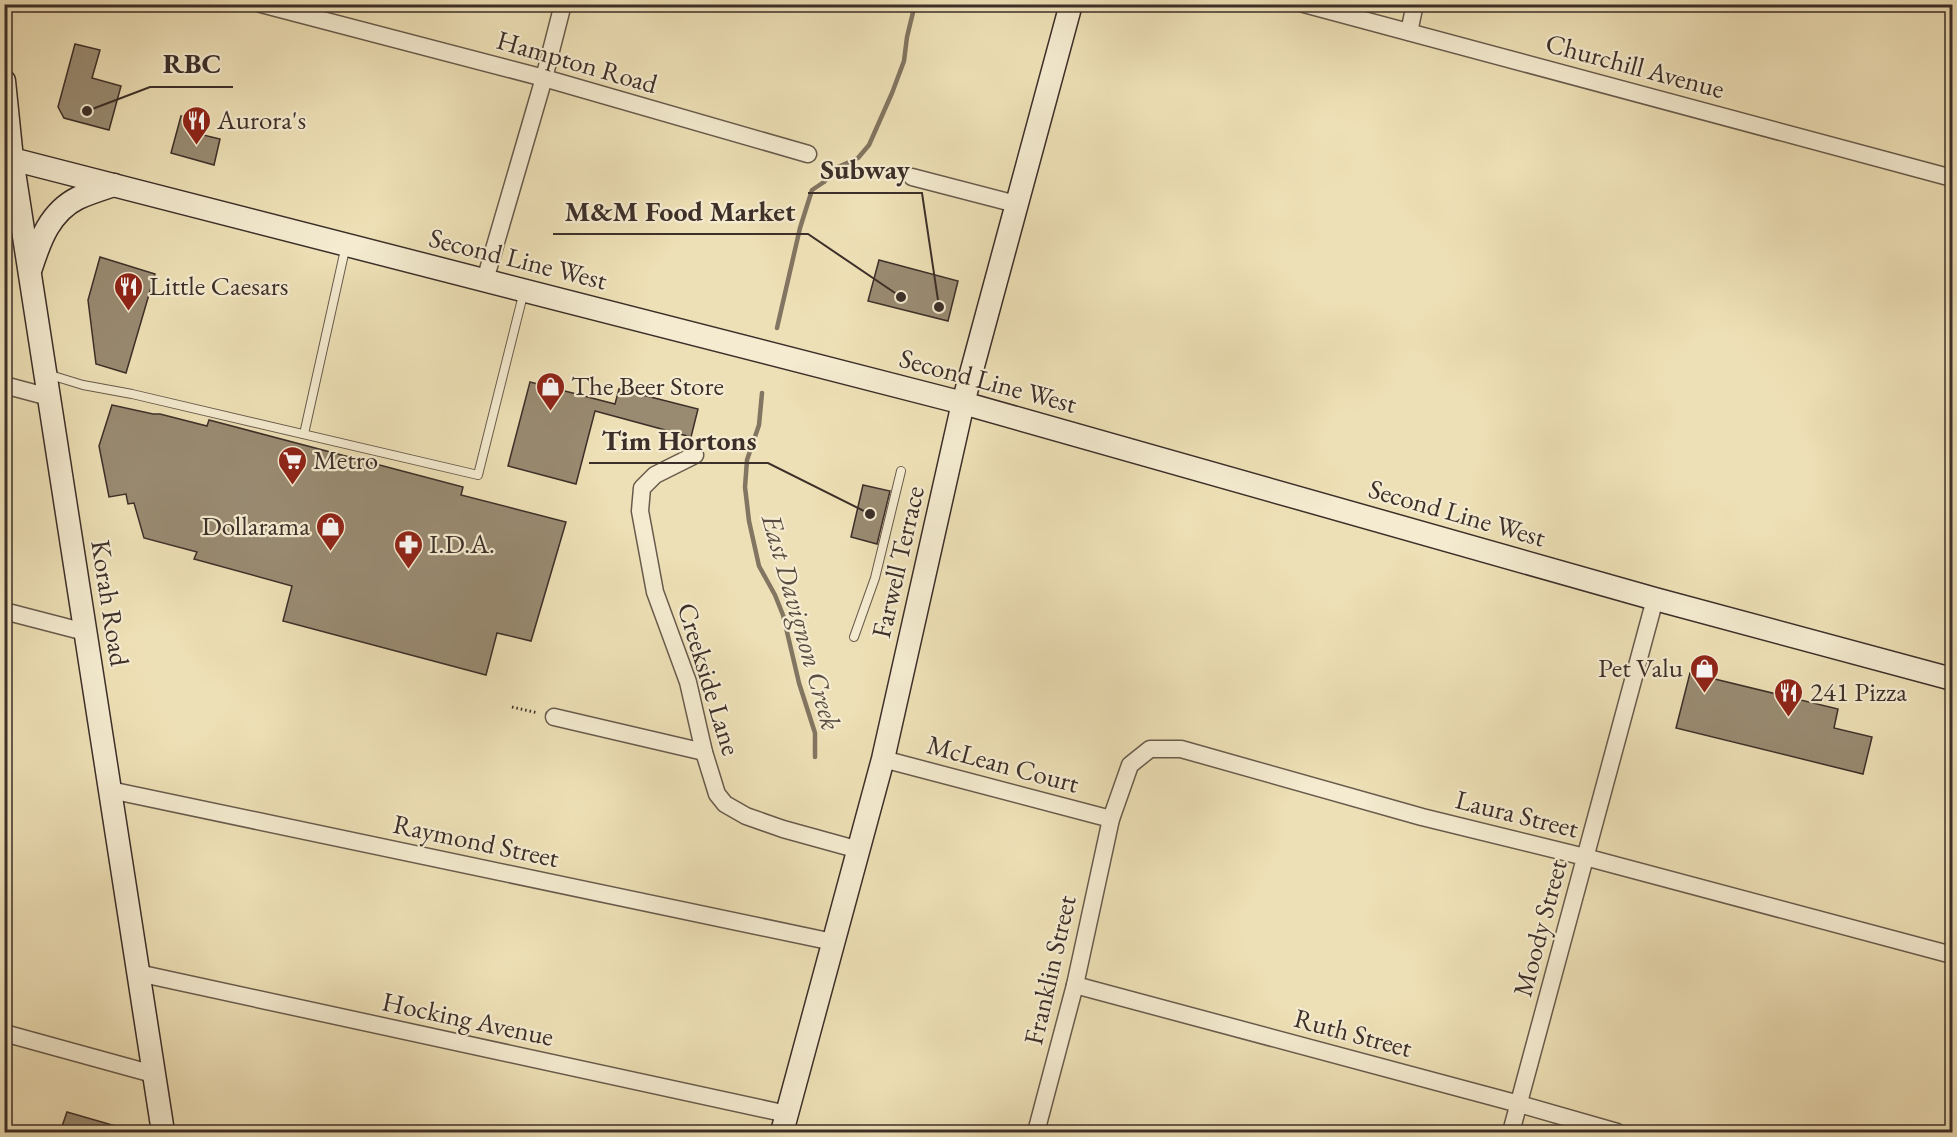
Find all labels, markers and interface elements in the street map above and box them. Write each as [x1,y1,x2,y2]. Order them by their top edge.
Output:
street label: Hampton Road [493,22,662,101]
street label: Churchill Avenue [1542,25,1728,106]
callout: RBC [150,41,233,87]
text: RBC [163,45,221,81]
place label: Aurora's [216,102,306,137]
restaurant icon: Aurora's [180,104,212,146]
callout: Subway [808,147,922,193]
text: Subway [820,151,910,187]
callout: M&M Food Market [553,188,808,234]
text: M&M Food Market [565,193,796,229]
street label: Second Line West [425,219,611,298]
place label: Little Caesars [149,268,288,303]
restaurant icon: Little Caesars [112,270,144,312]
street label: Second Line West [896,340,1081,421]
place label: The Beer Store [571,368,724,403]
shop icon: The Beer Store [534,370,566,412]
callout: Tim Hortons [589,417,768,463]
text: Tim Hortons [602,422,757,458]
place label: Metro [313,442,378,477]
supermarket icon: Metro [276,444,308,486]
street label: Second Line West [1365,471,1550,555]
street label: Farwell Terrace [863,482,932,641]
place label: Dollarama [201,508,310,543]
water label: East Davignon Creek [754,509,850,734]
shop icon: Dollarama [315,510,347,552]
place label: I.D.A. [429,526,495,561]
pharmacy icon: I.D.A. [392,528,424,570]
street label: Korah Road [83,537,138,669]
street label: Creekside Lane [670,598,749,759]
place label: Pet Valu [1598,650,1683,685]
shop icon: Pet Valu [1688,652,1720,694]
place label: 241 Pizza [1810,674,1907,709]
restaurant icon: 241 Pizza [1773,676,1805,718]
street label: McLean Court [923,726,1083,801]
street label: Laura Street [1452,781,1583,846]
street label: Raymond Street [390,806,563,875]
street label: Moody Street [1504,855,1575,1000]
street label: Franklin Street [1015,891,1084,1048]
street label: Hocking Avenue [379,983,557,1054]
street label: Ruth Street [1290,1000,1416,1065]

